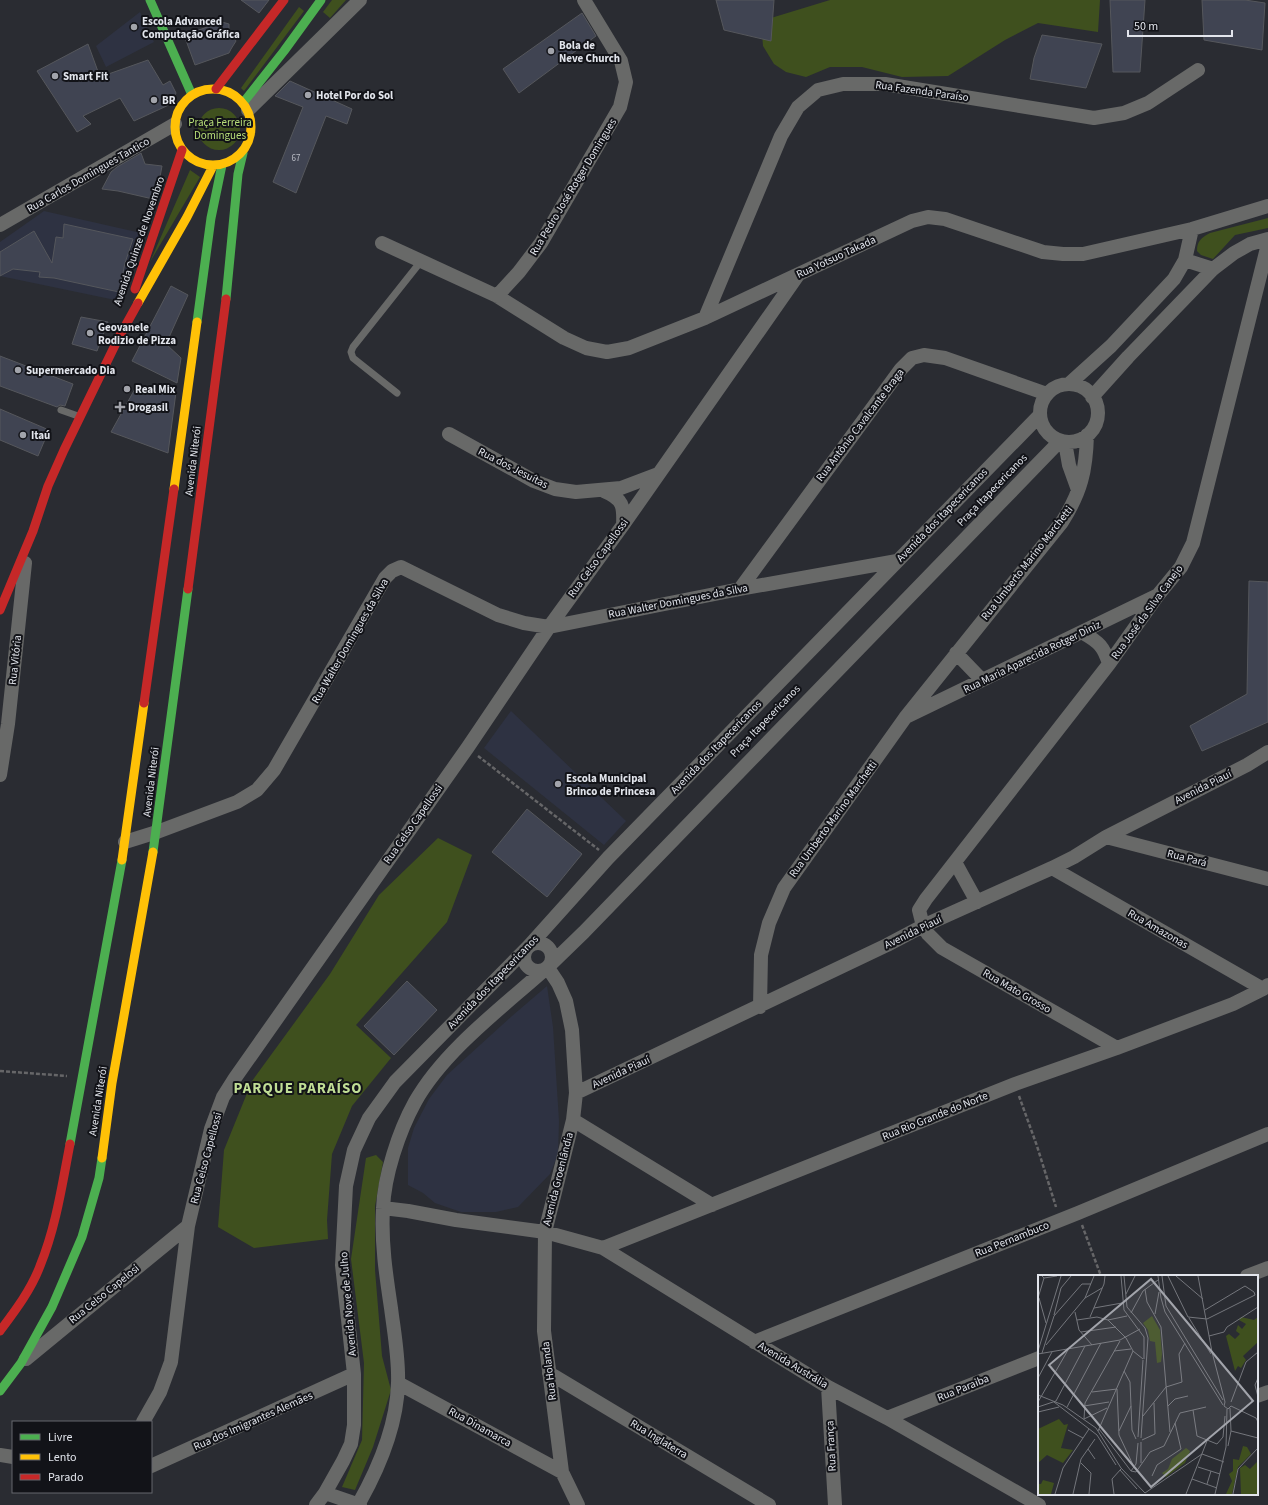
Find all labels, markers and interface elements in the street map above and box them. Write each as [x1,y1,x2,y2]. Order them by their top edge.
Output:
scale bar [1128,12,1232,38]
place label: Escola Advanced Computação Gráfica [142,14,240,42]
text: 50 m [1134,18,1158,35]
marker: Escola Advanced Computação Gráfica [129,22,139,32]
place label: Bola de Neve Church [559,38,620,66]
marker: Bola de Neve Church [546,46,556,56]
place label: Smart Fit [63,69,109,84]
marker: Smart Fit [50,71,60,81]
street label: Rua Fazenda Paraíso [874,77,970,105]
place label: Hotel Por do Sol [316,88,394,103]
marker: Hotel Por do Sol [303,90,313,100]
place label: BR [162,93,176,108]
marker: BR [149,95,159,105]
park label: Praça Ferreira Domingues [188,115,252,143]
street label: Rua Pedro José Rotger Domingues [526,115,620,258]
street label: Rua Carlos Domingues Tantico [24,134,152,216]
house number: 67 [292,152,301,165]
street label: Avenida Quinze de Novembro [110,174,168,307]
street label: Rua Yotsuo Takada [794,232,878,282]
place label: Geovanele Rodizio de Pizza [98,320,176,348]
marker: Geovanele Rodizio de Pizza [85,328,95,338]
place label: Supermercado Dia [26,363,116,378]
marker: Supermercado Dia [13,365,23,375]
street label: Rua Antônio Cavalcante Braga [813,366,907,484]
place label: Real Mix [135,382,176,397]
marker: Real Mix [122,384,132,394]
place label: Drogasil [128,400,169,415]
marker: Drogasil [115,402,125,412]
street label: Avenida Niterói [181,425,205,497]
place label: Itaú [31,428,50,443]
marker: Itaú [18,430,28,440]
street label: Rua dos Jesuítas [476,444,551,492]
street label: Praça Itapecericanos [954,450,1031,529]
street label: Avenida dos Itapecericanos [893,465,991,565]
street label: Rua Umberto Marino Marchetti [978,503,1076,623]
street label: Rua Celso Capellossi [564,515,632,601]
street label: Rua José da Silva Canejo [1108,562,1186,662]
street label: Rua Walter Domingues da Silva [308,576,392,706]
street label: Rua Walter Domingues da Silva [607,580,749,622]
street label: Rua Maria Aparecida Rotger Diniz [961,617,1104,697]
street label: Rua Vitória [5,634,25,686]
street label: Praça Itapecericanos [727,681,804,760]
street label: Avenida dos Itapecericanos [667,697,765,797]
street label: Avenida Niterói [139,746,163,818]
street label: Rua Umberto Marino Marchetti [785,758,881,880]
street label: Avenida Piauí [1172,766,1234,808]
place label: Escola Municipal Brinco de Princesa [566,771,655,799]
marker: Escola Municipal Brinco de Princesa [553,779,563,789]
street label: Rua Celso Capellossi [380,781,446,867]
street label: Rua Pará [1166,846,1208,870]
street label: Rua Amazonas [1125,906,1191,953]
street label: Avenida Piauí [882,912,944,952]
street label: Avenida dos Itapecericanos [444,932,542,1032]
street label: Rua Mato Grosso [980,965,1054,1017]
street label: Avenida Piauí [590,1052,653,1092]
street label: Avenida Niterói [85,1065,111,1137]
district label: PARQUE PARAÍSO [233,1078,363,1099]
street label: Rua Rio Grande do Norte [880,1088,991,1144]
street label: Rua Celso Capellossi [187,1111,225,1205]
street label: Avenida Groenlândia [539,1131,577,1227]
street label: Rua Pernambuco [973,1217,1051,1261]
street label: Avenida Nove de Julho [336,1251,360,1357]
street label: Rua Celso Capelosi [66,1261,142,1327]
inset map [1038,1275,1258,1495]
street label: Avenida Austrália [755,1338,831,1392]
street label: Rua Holanda [538,1341,560,1401]
street label: Rua Paraiba [935,1371,991,1405]
street label: Rua dos Imigrantes Alemães [191,1388,315,1454]
street label: Rua Dinamarca [446,1404,514,1450]
street label: Rua Inglaterra [627,1416,691,1462]
street label: Rua França [822,1420,840,1472]
legend [12,1421,152,1493]
text: Livre [48,1429,72,1446]
text: Lento [48,1449,77,1466]
text: Parado [48,1469,83,1486]

